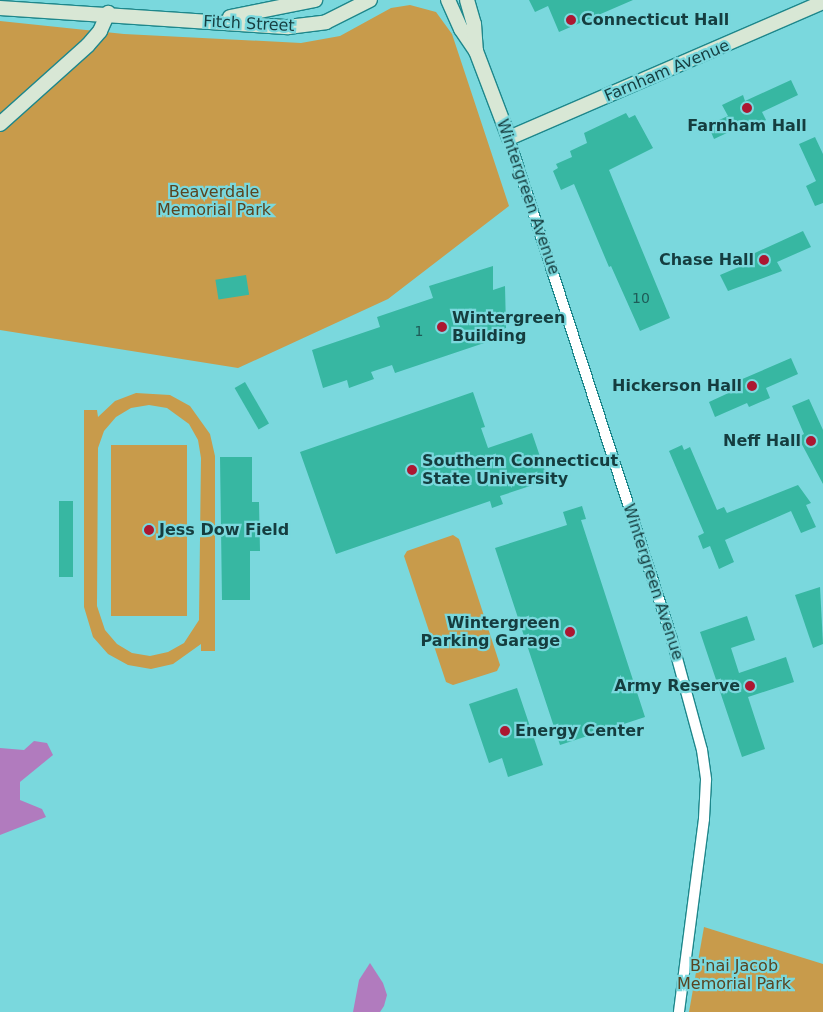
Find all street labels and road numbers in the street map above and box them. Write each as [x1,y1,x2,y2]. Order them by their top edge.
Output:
street label: Fitch Street [203,12,295,36]
street label: Farnham Avenue [602,36,732,106]
street label: Wintergreen Avenue [492,117,564,277]
street label: Wintergreen Avenue [619,501,687,663]

